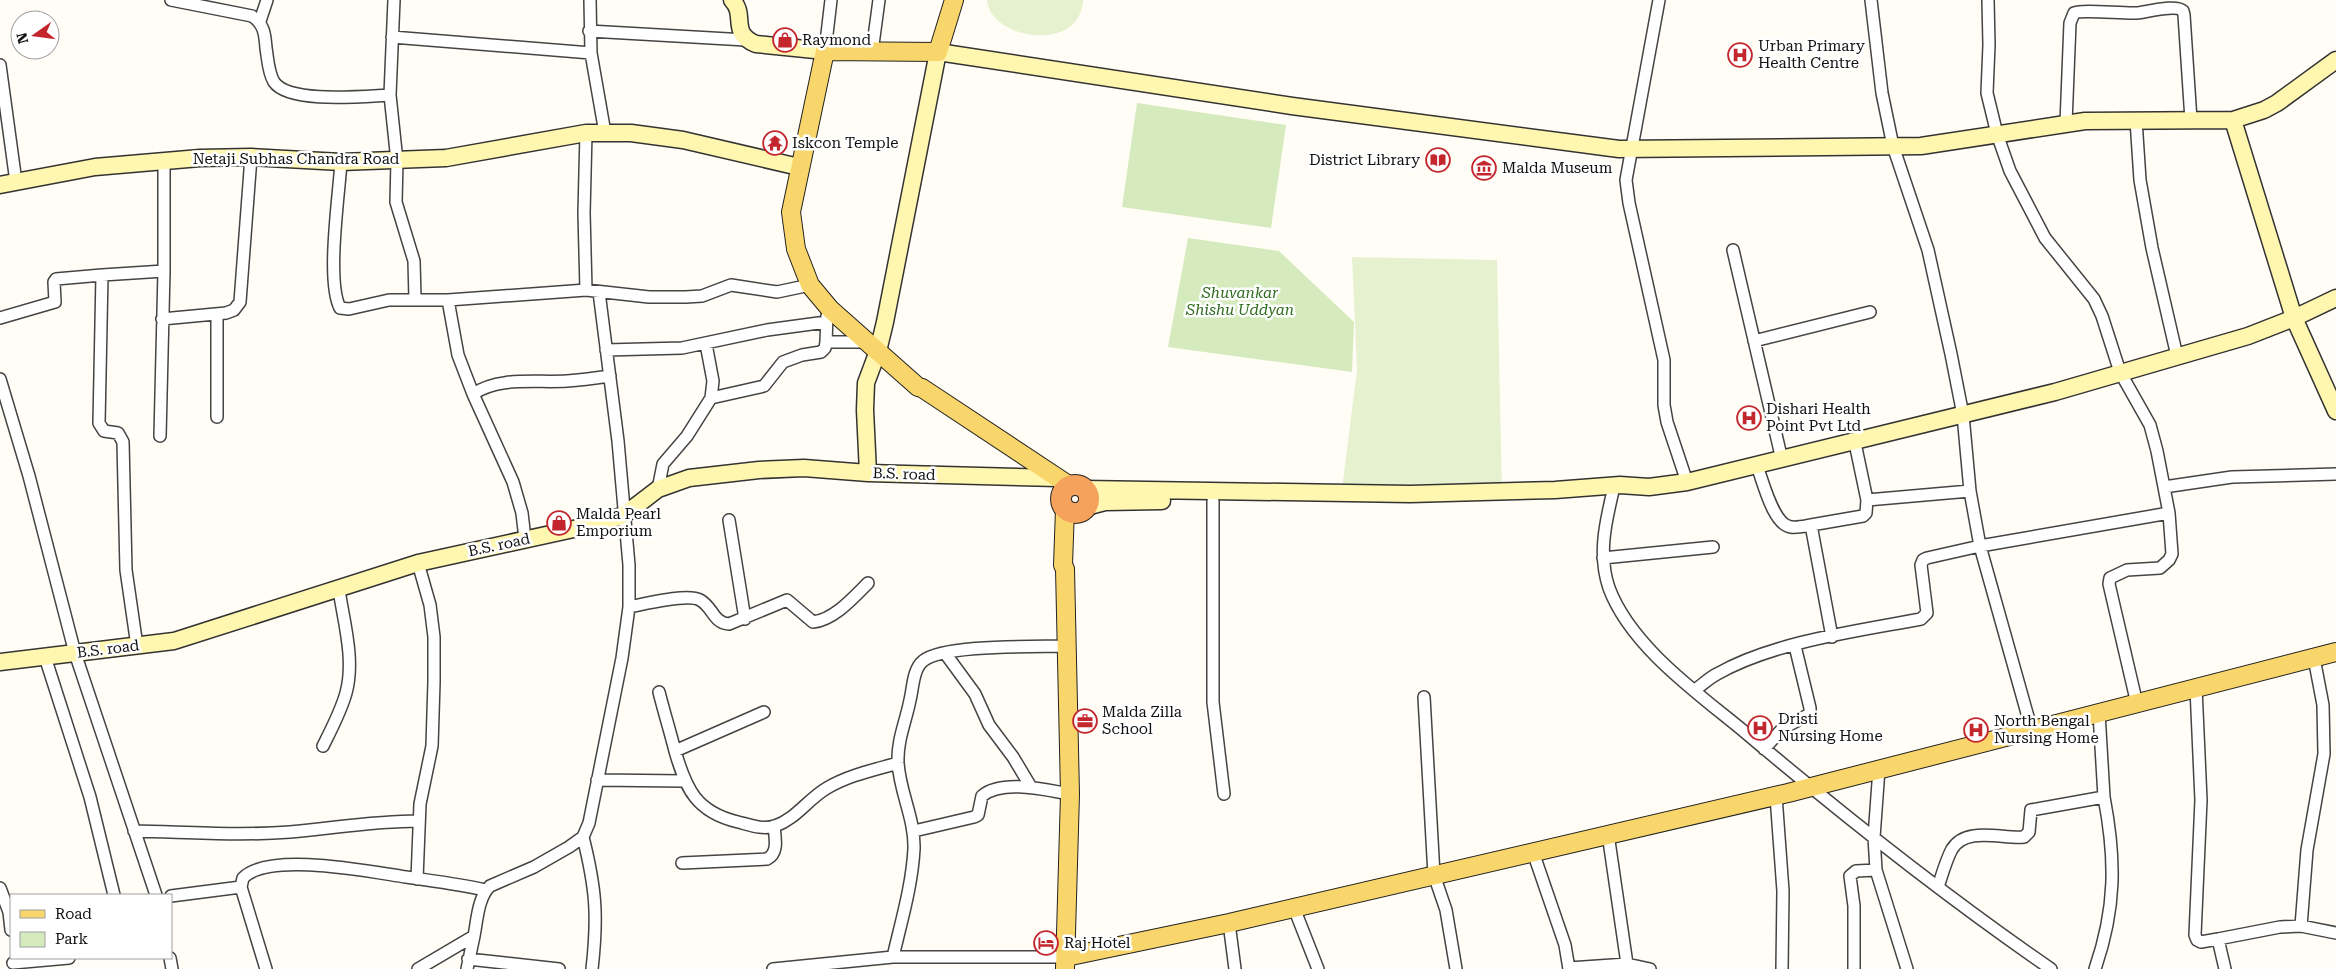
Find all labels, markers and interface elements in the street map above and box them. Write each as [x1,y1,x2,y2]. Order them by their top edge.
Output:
north arrow [10,10,60,60]
shop icon: Raymond [772,27,798,53]
text: N [13,31,31,45]
place label: Raymond [802,31,871,49]
place label: Urban Primary Health Centre [1758,37,1865,72]
hospital icon: Urban Primary Health Centre [1727,42,1753,68]
temple icon: Iskcon Temple [762,130,788,156]
place label: Iskcon Temple [792,134,899,152]
library icon: District Library [1425,147,1451,173]
street label: Netaji Subhas Chandra Road [193,150,400,168]
place label: District Library [1309,151,1420,169]
museum icon: Malda Museum [1471,155,1497,181]
place label: Malda Museum [1502,159,1613,177]
park label: Shuvankar Shishu Uddyan [1185,284,1294,319]
place label: Dishari Health Point Pvt Ltd [1766,400,1871,435]
hospital icon: Dishari Health Point Pvt Ltd [1736,405,1762,431]
street label: B.S. road [872,464,936,484]
place label: Malda Pearl Emporium [576,505,661,540]
shop icon: Malda Pearl Emporium [546,510,572,536]
street label: B.S. road [466,530,532,560]
street label: B.S. road [76,636,141,662]
place label: Malda Zilla School [1102,703,1182,738]
office icon: Malda Zilla School [1072,708,1098,734]
place label: Dristi Nursing Home [1778,710,1883,745]
place label: North Bengal Nursing Home [1994,712,2099,747]
hospital icon: Dristi Nursing Home [1747,715,1773,741]
hospital icon: North Bengal Nursing Home [1963,717,1989,743]
legend [10,894,172,959]
text: Road [55,905,92,923]
text: Park [55,930,89,948]
hotel icon: Raj Hotel [1033,930,1059,956]
place label: Raj Hotel [1064,934,1131,952]

